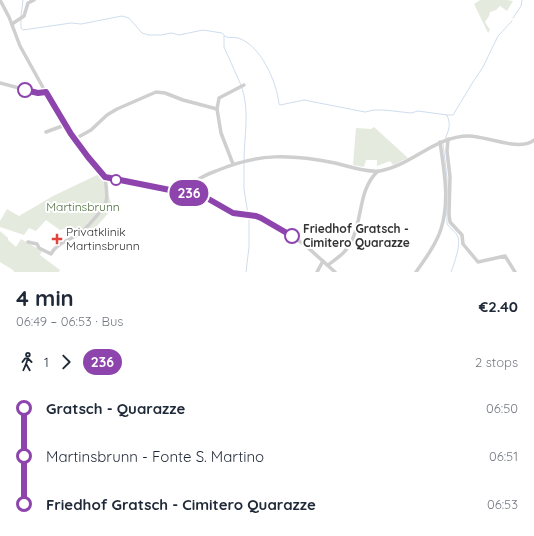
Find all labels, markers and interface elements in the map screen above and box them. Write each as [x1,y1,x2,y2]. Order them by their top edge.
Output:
unlabelled marker [17,82,33,98]
unlabelled marker [110,174,122,186]
line badge: 236 [166,180,212,206]
text: 236 [177,184,201,202]
park label: Martinsbrunn [46,199,120,214]
place label: Friedhof Gratsch - Cimitero Quarazze [303,221,410,250]
place label: Privatklinik Martinsbrunn [66,224,140,253]
marker: Friedhof Gratsch - Cimitero Quarazze [284,228,300,244]
marker: Privatklinik Martinsbrunn [51,233,63,245]
text: 4 min [16,284,74,312]
text: €2.40 [479,297,518,316]
text: 06:49 – 06:53 · Bus [16,313,123,329]
icon: walk [16,351,38,373]
icon: forward [55,351,77,373]
text: 236 [91,353,114,371]
text: 1 [44,354,49,370]
text: 2 stops [475,354,518,370]
text: Gratsch - Quarazze [46,399,185,418]
text: 06:50 [486,400,518,416]
text: Martinsbrunn - Fonte S. Martino [46,447,264,466]
text: 06:51 [489,448,518,464]
text: Friedhof Gratsch - Cimitero Quarazze [46,495,316,514]
text: 06:53 [487,496,518,512]

